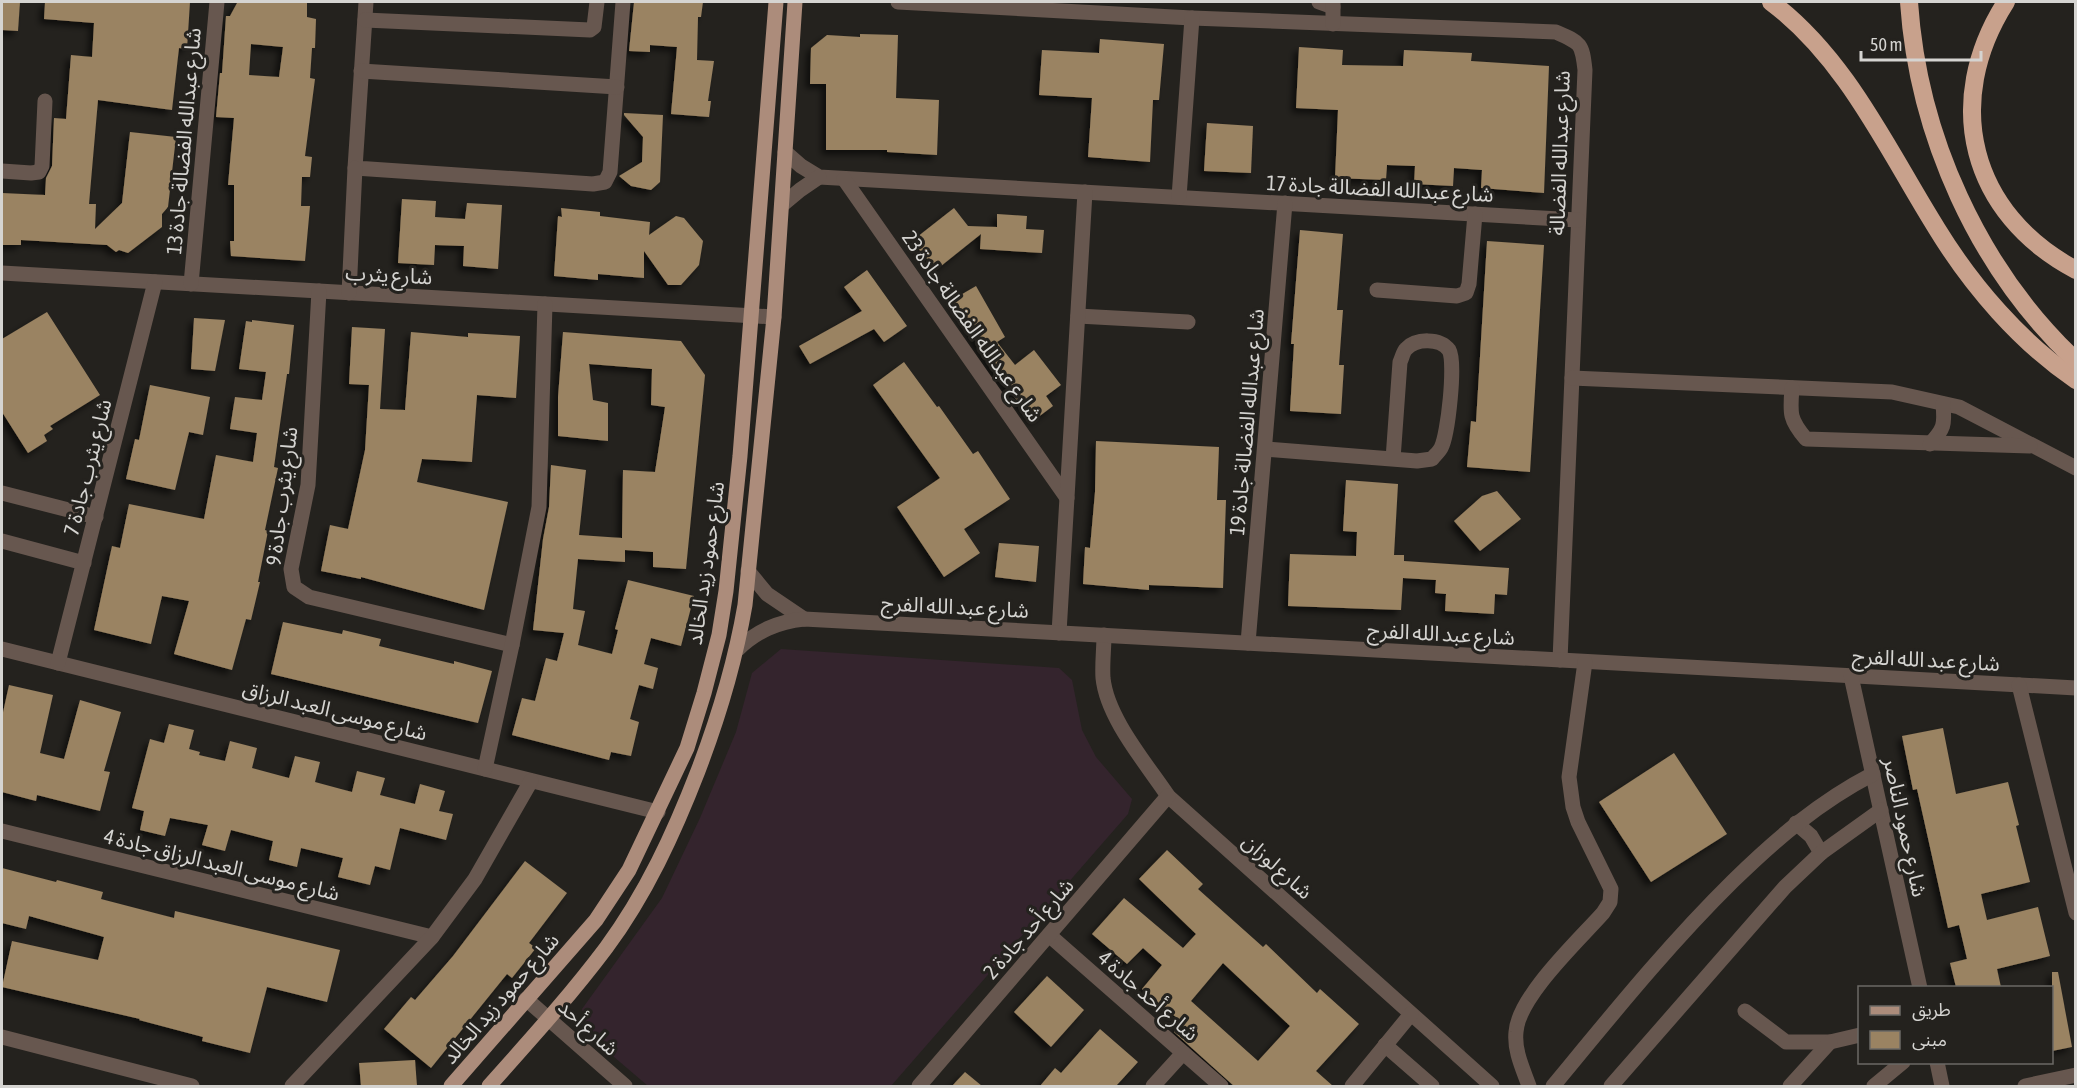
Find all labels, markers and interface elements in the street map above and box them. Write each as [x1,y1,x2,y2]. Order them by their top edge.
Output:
scale bar [1861,24,1981,62]
street label: شارع عبدالله الفضالة جادة 13 [161,27,209,256]
text: 50 m [1870,34,1902,55]
street label: شارع عبدالله الفضالة [1544,70,1578,236]
street label: شارع عبدالله الفضالة جادة 17 [1265,170,1494,210]
street label: شارع عبدالله الفضالة جادة 23 [895,226,1048,428]
street label: شارع يثرب [345,260,433,292]
street label: شارع عبدالله الفضالة جادة 19 [1224,308,1272,537]
street label: شارع يثرب جادة 7 [58,396,119,539]
street label: شارع يثرب جادة 9 [261,425,305,567]
street label: شارع حمود زيد الخالد [682,480,732,647]
street label: شارع عبد الله الفرج [880,590,1030,626]
street label: شارع عبد الله الفرج [1366,617,1516,653]
street label: شارع عبد الله الفرج [1851,643,2001,679]
street label: شارع موسى العبد الرزاق [239,675,430,748]
street label: شارع حمود الناصر [1875,754,1933,900]
street label: شارع موسى العبد الرزاق جادة 4 [101,823,342,909]
street label: شارع لوزان [1235,828,1318,907]
street label: شارع أحد جادة 2 [978,873,1081,986]
street label: شارع حمود زيد الخالد [437,928,566,1071]
street label: شارع أحد جادة 4 [1091,945,1204,1048]
legend [1858,986,2053,1064]
street label: شارع أحد [551,994,624,1063]
text: طريق [1912,999,1951,1021]
text: مبنى [1912,1029,1947,1051]

